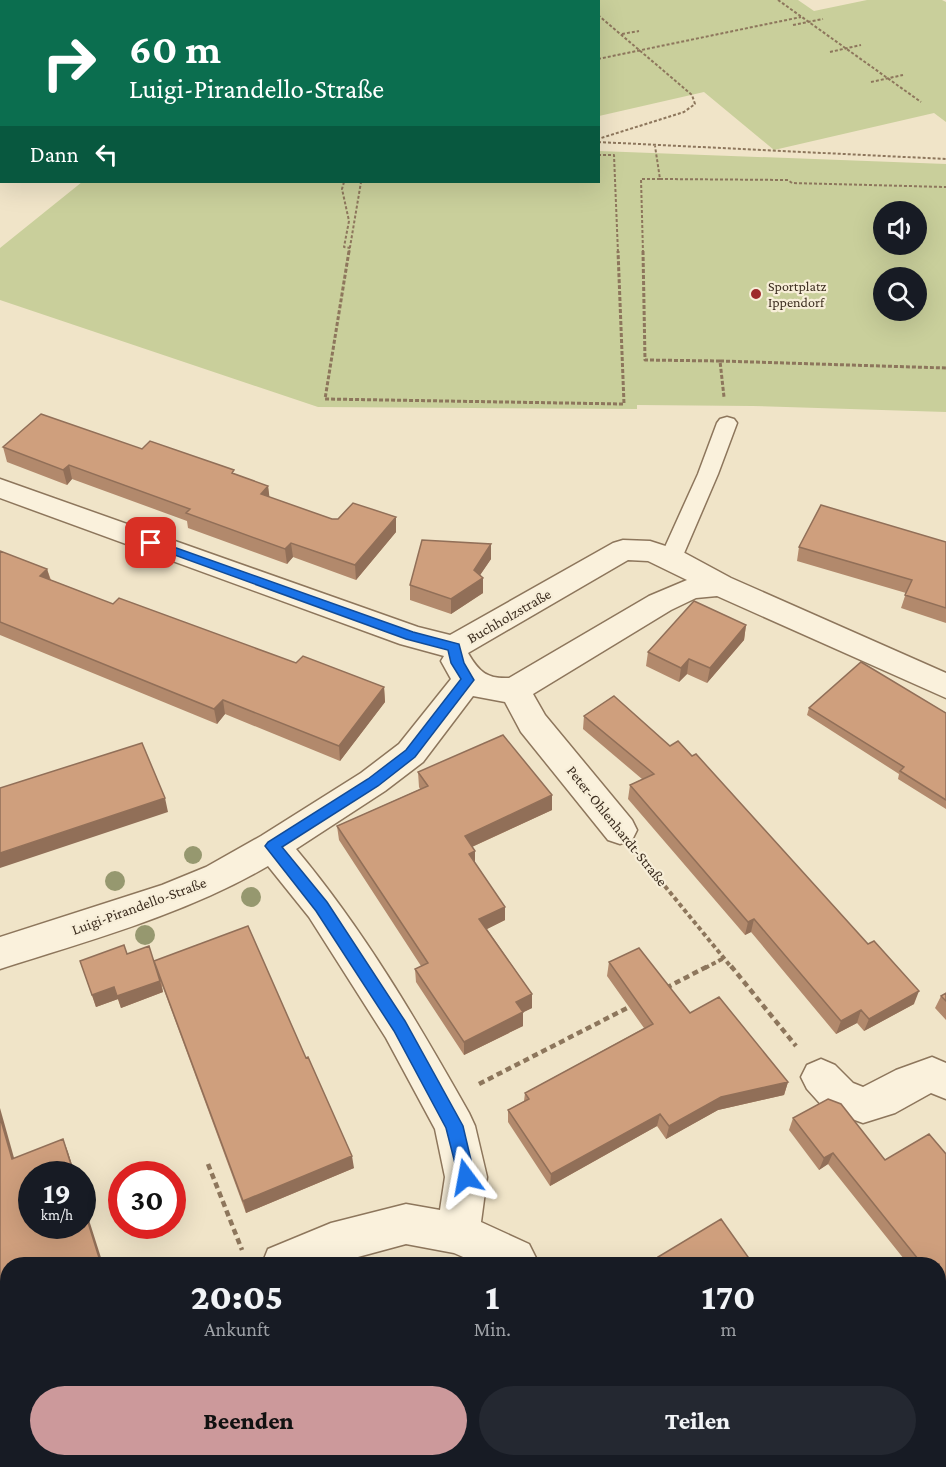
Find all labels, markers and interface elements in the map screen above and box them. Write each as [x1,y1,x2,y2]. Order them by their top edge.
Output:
icon: right [30,24,108,102]
text: 60 m [129,25,221,72]
text: Luigi-Pirandello-Straße [129,74,384,104]
icon: left [90,138,123,171]
text: Dann [30,142,78,167]
map controls [873,201,927,321]
button: sound [873,201,927,255]
button: search [873,267,927,321]
place label: Sportplatz Ippendorf [768,278,827,310]
marker: Sportplatz Ippendorf [749,287,763,301]
pin [125,517,176,568]
icon: arrive [134,526,167,559]
street label: Buchholzstraße [464,585,554,646]
street label: Peter-Ohlenhardt-Straße [564,763,671,890]
street label: Luigi-Pirandello-Straße [70,874,209,939]
position arrow [434,1145,498,1209]
speed limit sign: 30 [108,1161,186,1239]
text: 19 [43,1176,71,1209]
text: km/h [41,1207,73,1223]
text: 20:05 [191,1277,283,1317]
text: 1 [485,1277,499,1317]
text: 170 [702,1277,755,1317]
text: Ankunft [204,1318,270,1340]
text: Min. [474,1318,511,1340]
text: m [720,1318,736,1340]
button: Beenden [30,1386,467,1455]
button: Teilen [479,1386,916,1455]

